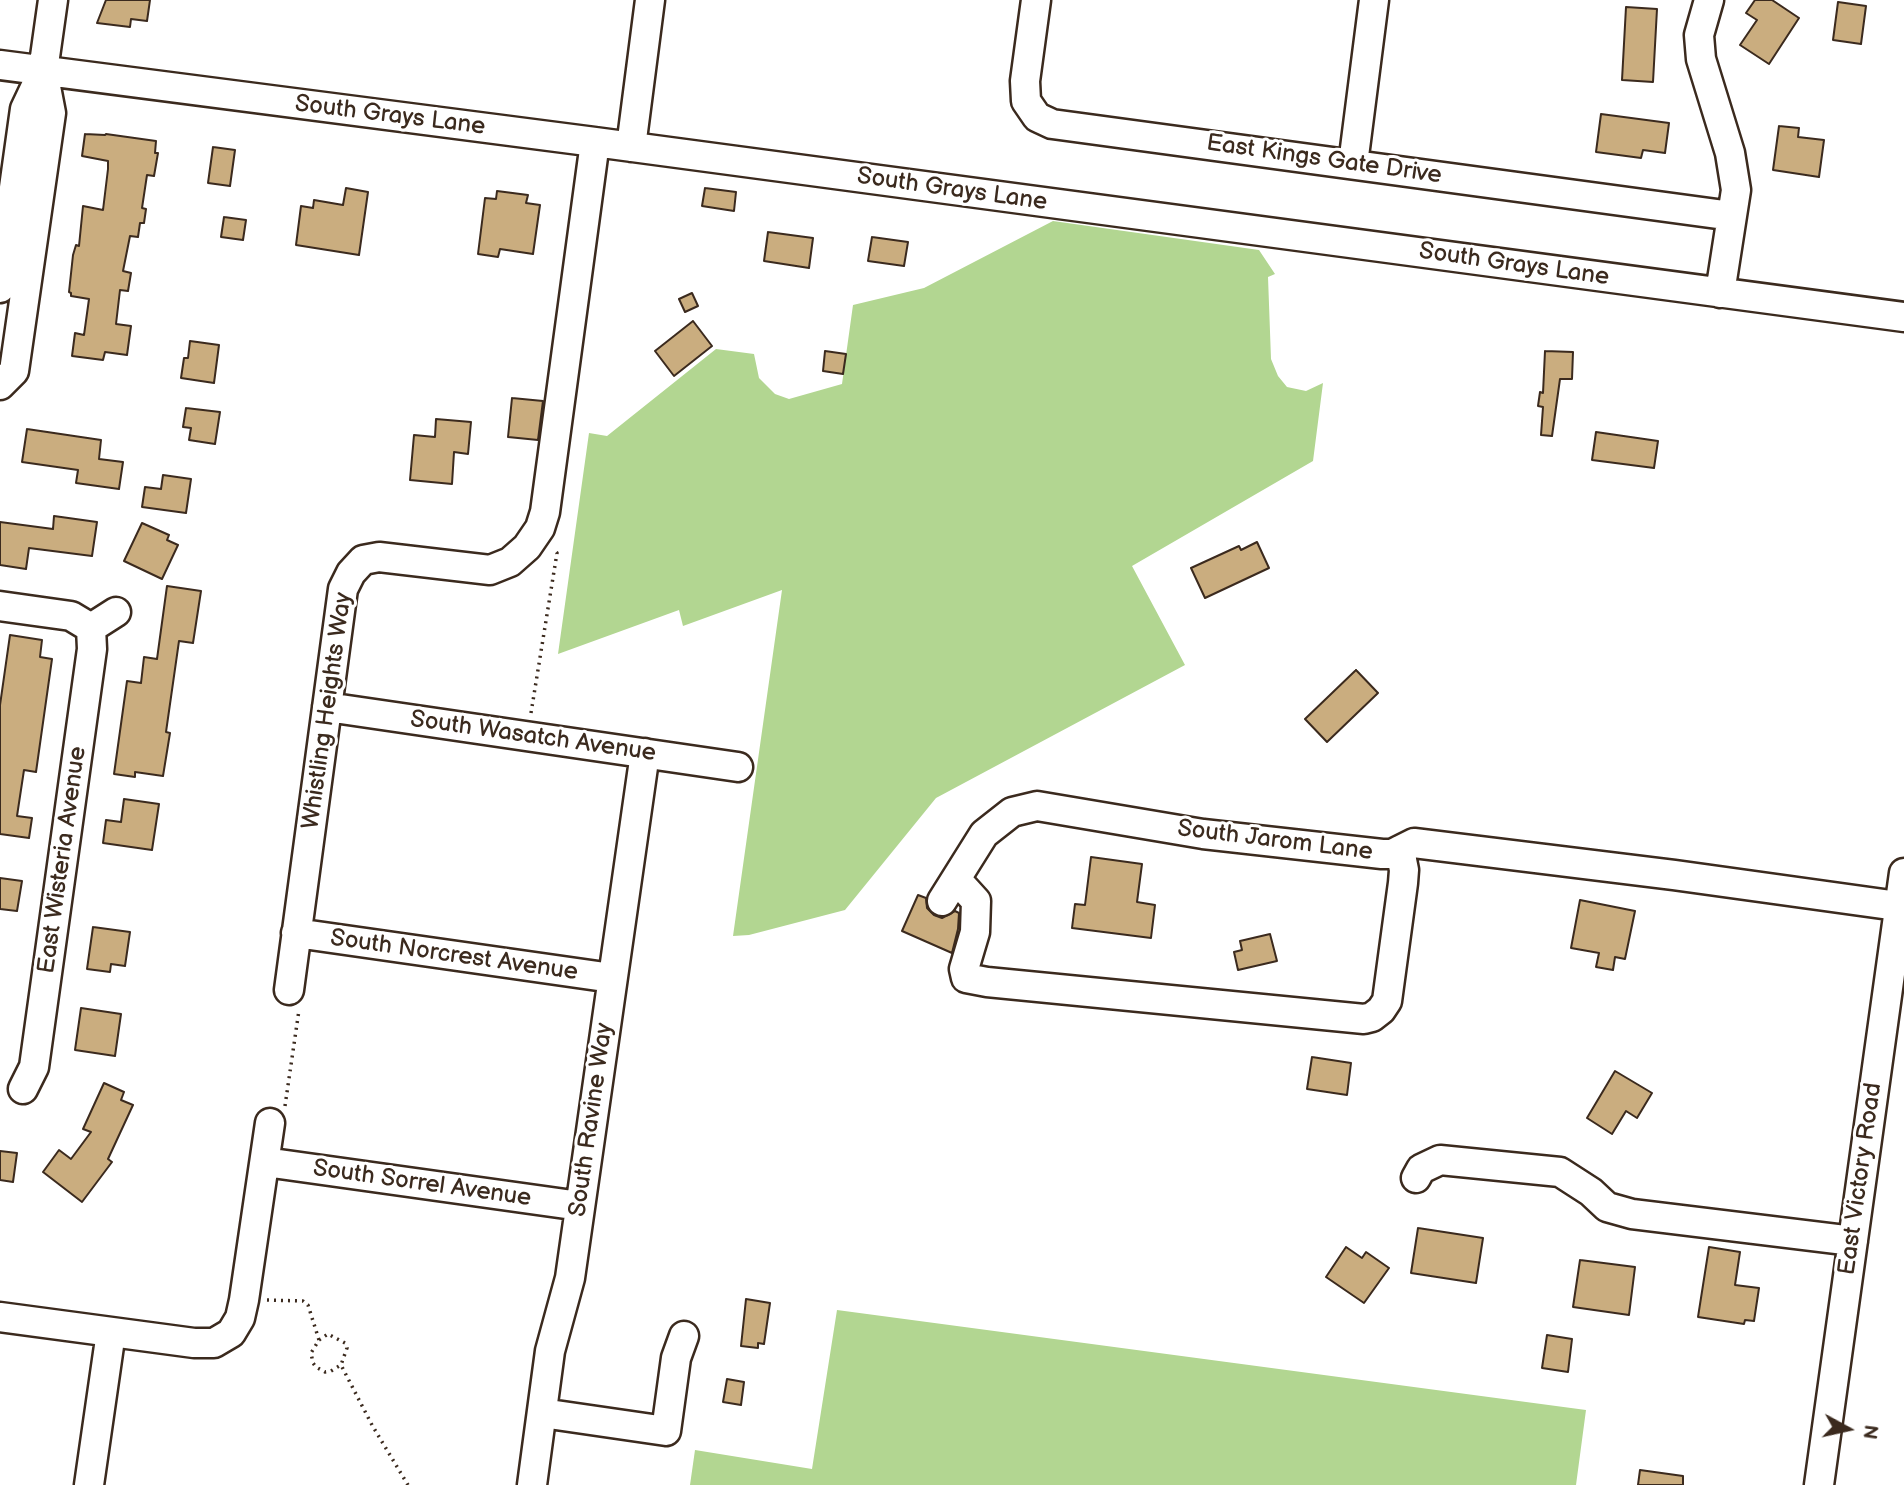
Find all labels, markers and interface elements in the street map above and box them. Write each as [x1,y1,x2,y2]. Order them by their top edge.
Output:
street label: South Grays Lane [293,90,487,142]
street label: East Kings Gate Drive [1204,129,1444,191]
street label: South Grays Lane [855,162,1049,218]
street label: South Grays Lane [1417,237,1611,293]
street label: Whistling Heights Way [297,591,359,831]
street label: South Wasatch Avenue [408,706,658,768]
street label: East Wisteria Avenue [33,745,93,975]
street label: South Jarom Lane [1176,815,1374,867]
street label: South Norcrest Avenue [328,924,580,988]
street label: South Ravine Way [564,1021,620,1219]
street label: East Victory Road [1833,1081,1889,1277]
street label: South Sorrel Avenue [311,1154,533,1214]
north arrow [1813,1394,1883,1464]
text: N [1857,1423,1882,1441]

